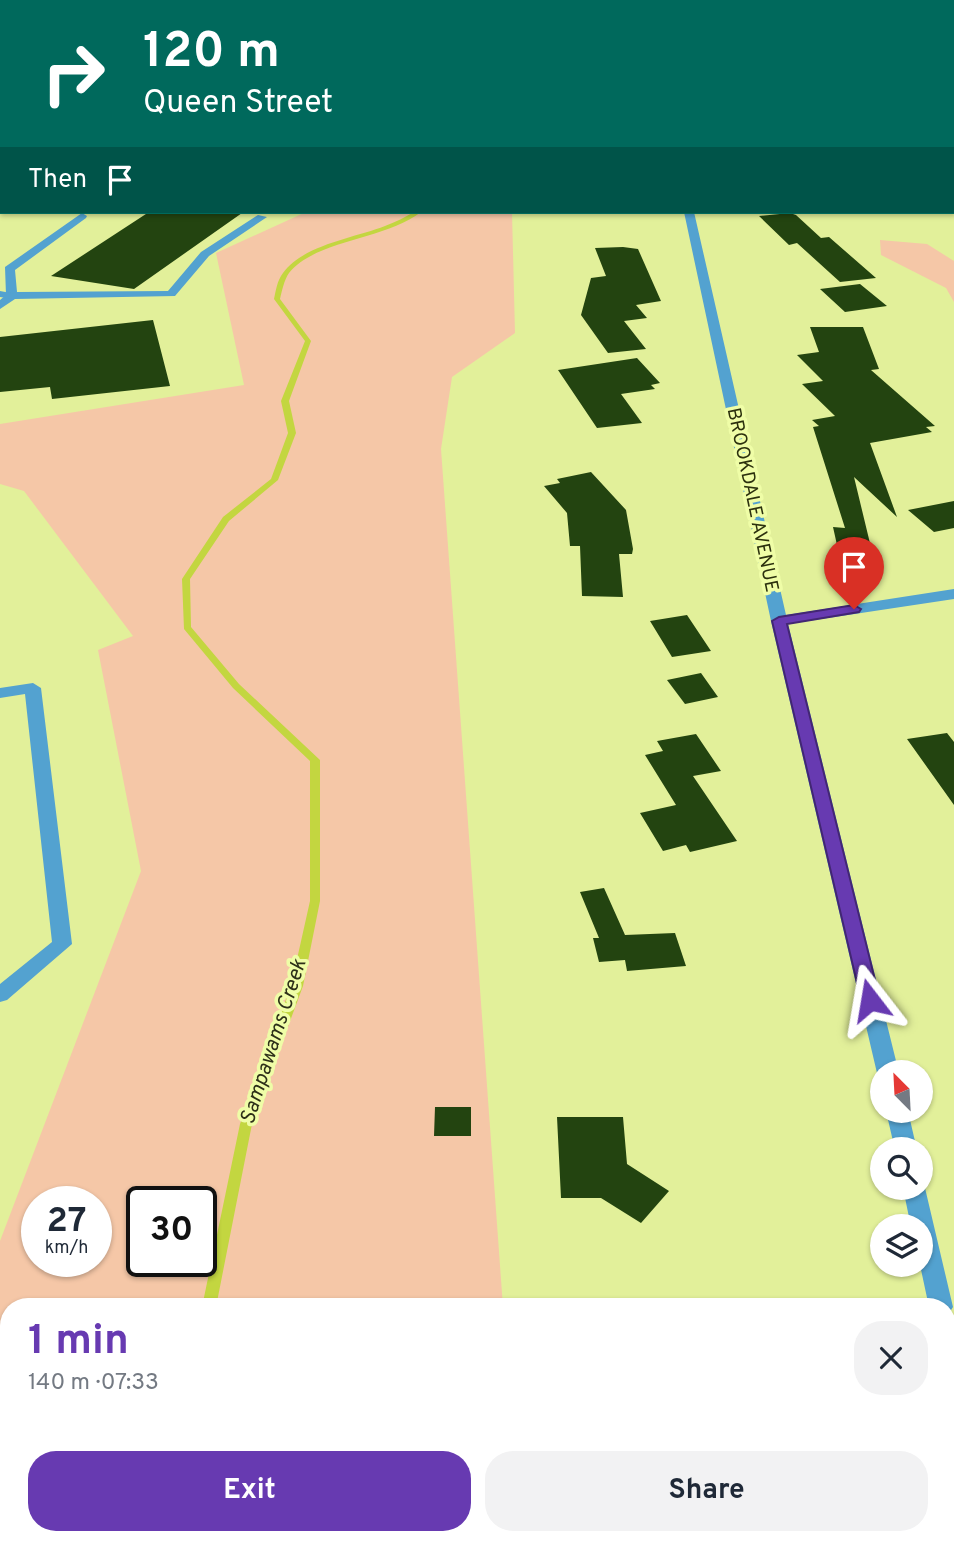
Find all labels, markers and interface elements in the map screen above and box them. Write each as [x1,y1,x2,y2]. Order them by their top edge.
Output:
text: 120 m [143,23,280,85]
icon: right [28,28,119,119]
text: Queen Street [143,84,333,124]
icon: arrive [101,161,139,199]
text: Then [28,164,87,197]
street label: BROOKDALE AVENUE [721,406,783,594]
pin [824,537,884,609]
icon: arrive [835,548,873,586]
water label: Sampawams Creek [235,956,314,1128]
position arrow [833,963,907,1037]
north arrow [870,1060,933,1124]
map controls [870,1060,933,1277]
button: search [870,1137,933,1200]
speed limit sign: 30 [126,1186,217,1277]
text: 27 [47,1200,86,1244]
button: layers [870,1214,933,1277]
text: km/h [45,1237,88,1260]
text: 1 min [28,1316,129,1369]
button: close [854,1321,928,1395]
text: 140 m · 07:33 [28,1369,159,1398]
button: Exit [28,1451,471,1531]
button: Share [485,1451,928,1531]

